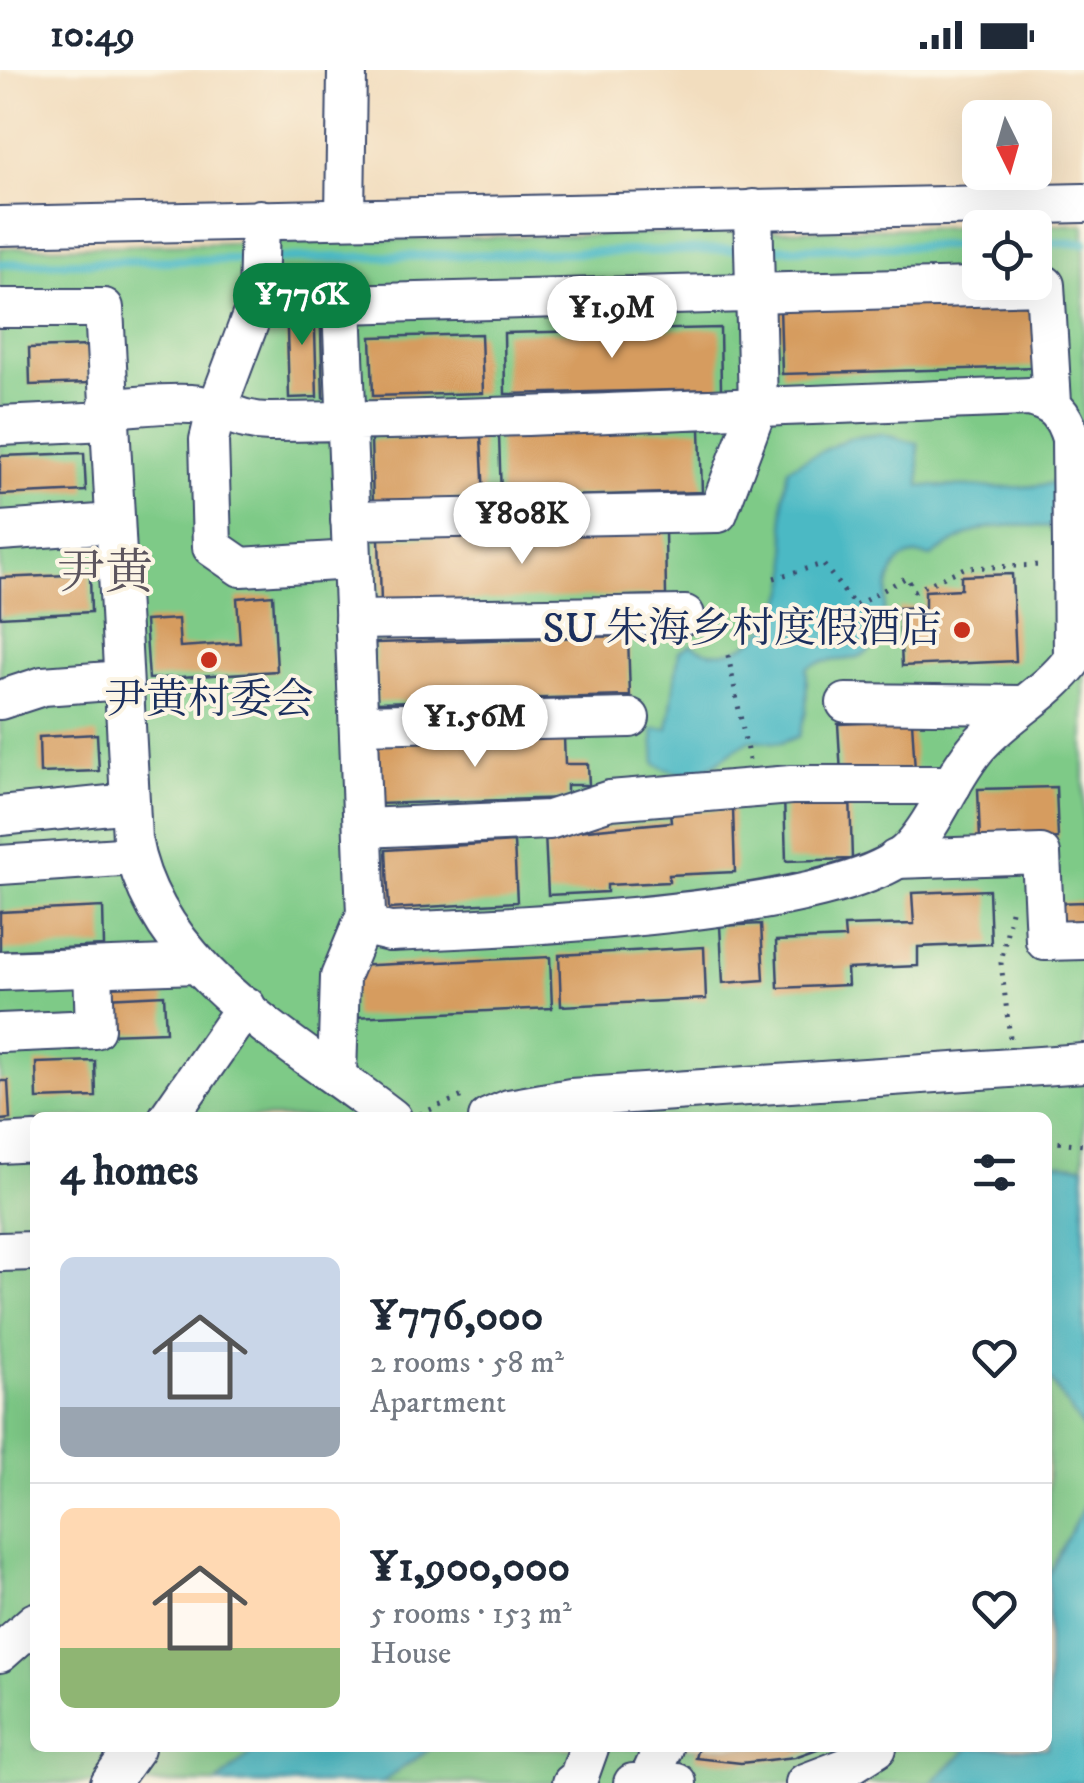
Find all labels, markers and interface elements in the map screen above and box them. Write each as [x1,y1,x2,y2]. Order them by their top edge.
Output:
text: 10:49 [50,11,135,59]
north arrow [962,100,1052,190]
map controls [962,100,1052,300]
button: locate [962,210,1052,300]
pin: ¥776K [232,263,372,348]
text: ¥776K [255,275,349,315]
pin: ¥1.9M [542,276,682,361]
text: ¥1.9M [569,288,655,328]
pin: ¥808K [452,482,592,567]
text: ¥808K [475,494,569,534]
district label: 尹黄 [57,544,153,604]
place label: SU 朱海乡村度假酒店 [542,604,942,656]
marker: SU 朱海乡村度假酒店 [951,619,973,641]
marker: 尹黄村委会 [198,649,220,671]
place label: 尹黄村委会 [104,675,314,727]
pin: ¥1.56M [394,685,556,770]
text: ¥1.56M [424,697,526,737]
icon: filters [967,1145,1022,1200]
text: 4 homes [60,1146,198,1198]
text: ¥776,000 [370,1291,543,1343]
icon: home [140,1297,260,1417]
icon: heart [967,1330,1022,1385]
text: 2 rooms · 58 m² [370,1343,564,1383]
text: Apartment [370,1383,506,1423]
text: ¥1,900,000 [370,1542,570,1594]
icon: home [140,1548,260,1668]
icon: heart [967,1581,1022,1636]
text: 5 rooms · 153 m² [370,1594,572,1634]
text: House [370,1634,451,1674]

